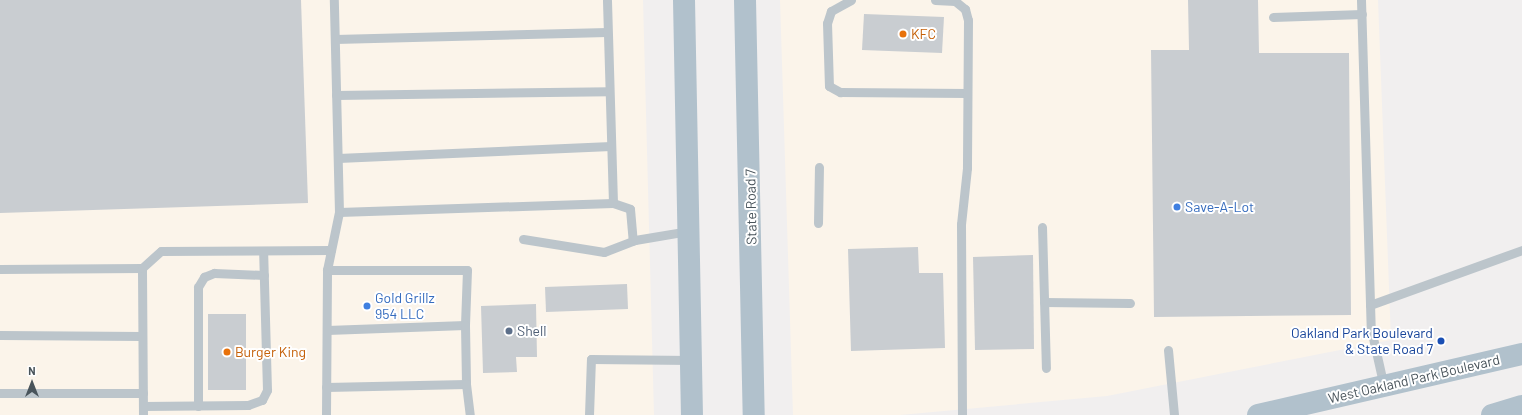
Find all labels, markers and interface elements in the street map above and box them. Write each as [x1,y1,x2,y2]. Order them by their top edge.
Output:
place label: KFC [911,26,936,42]
marker: KFC [898,29,908,39]
street label: State Road 7 [742,169,760,245]
place label: Save-A-Lot [1185,199,1254,215]
marker: Save-A-Lot [1172,202,1182,212]
place label: Gold Grillz 954 LLC [375,290,435,322]
marker: Gold Grillz 954 LLC [362,301,372,311]
place label: Shell [517,323,547,339]
place label: Oakland Park Boulevard & State Road 7 [1291,325,1433,358]
marker: Shell [504,326,514,336]
marker: Oakland Park Boulevard & State Road 7 [1436,336,1446,346]
place label: Burger King [235,344,306,360]
marker: Burger King [222,347,232,357]
street label: West Oakland Park Boulevard [1327,351,1501,407]
north arrow [12,363,52,403]
text: N [28,364,36,377]

